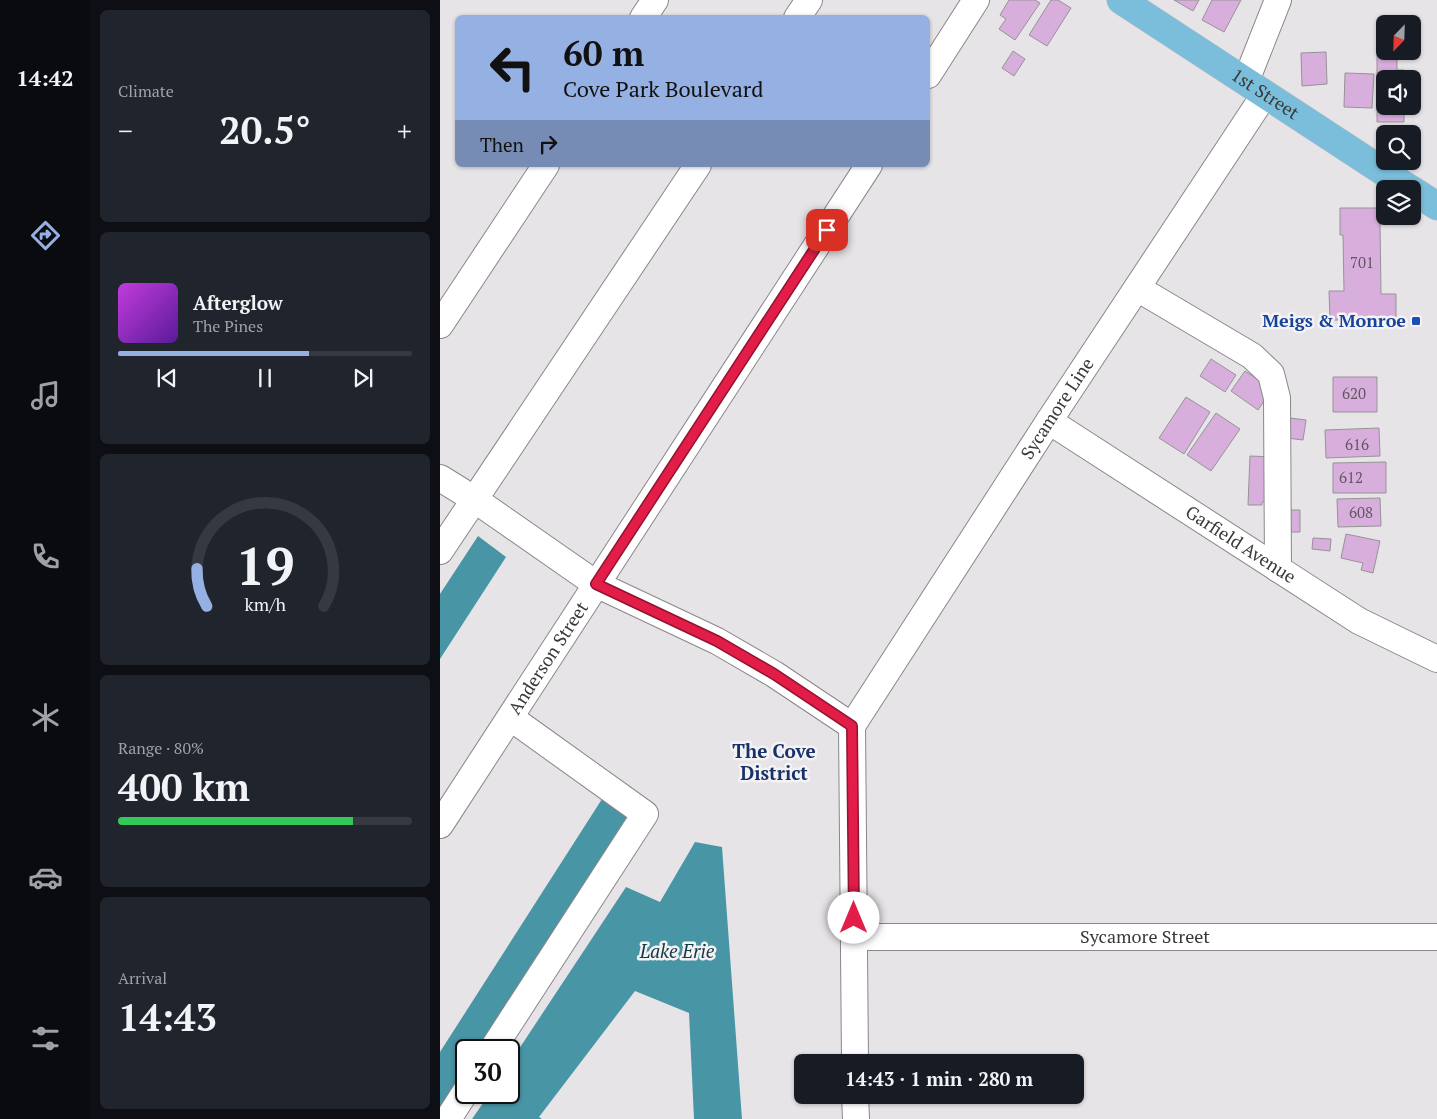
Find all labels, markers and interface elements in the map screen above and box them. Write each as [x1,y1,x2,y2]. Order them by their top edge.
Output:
north arrow [1376,15,1421,60]
map controls [1376,15,1421,225]
text: 60 m [563,30,644,76]
icon: left [480,35,545,100]
street label: 1st Street [1227,62,1304,124]
text: 14:42 [16,63,74,92]
button: sound [1376,70,1421,115]
text: Cove Park Boulevard [563,74,763,103]
text: Climate [118,80,174,102]
text: 20.5° [219,105,311,155]
text: − [118,112,133,149]
text: + [397,112,412,149]
button: search [1376,125,1421,170]
icon: right [534,130,562,158]
text: Then [480,132,524,157]
button: layers [1376,180,1421,225]
pin [806,209,848,251]
icon: arrive [813,216,841,244]
icon: directions [28,218,63,253]
house number: 701 [1350,252,1374,272]
text: Afterglow [193,290,283,315]
place label: Meigs & Monroe [1262,308,1406,332]
text: The Pines [193,315,263,337]
marker: Meigs & Monroe [1410,315,1422,327]
street label: Sycamore Line [1014,353,1099,464]
icon: previous [153,364,181,392]
icon: pause [251,364,279,392]
icon: next [349,364,377,392]
icon: music [28,378,63,413]
house number: 620 [1342,383,1366,403]
house number: 616 [1345,434,1369,454]
house number: 612 [1339,467,1363,487]
street label: Garfield Avenue [1181,499,1301,588]
house number: 608 [1349,502,1373,522]
text: 19 [236,531,294,600]
icon: phone [28,539,63,574]
text: km/h [244,592,286,616]
street label: Anderson Street [502,596,593,719]
icon: climate [28,700,63,735]
text: Range · 80% [118,737,204,759]
district label: The Cove District [732,738,816,785]
text: 400 km [118,762,250,812]
icon: car [28,860,63,895]
position arrow [827,891,879,943]
street label: Sycamore Street [1080,924,1210,948]
water label: Lake Erie [639,938,715,963]
text: Arrival [118,967,167,989]
text: 14:43 [118,992,217,1042]
icon: filters [28,1021,63,1056]
speed limit sign: 30 [455,1039,520,1104]
text: 14:43 · 1 min · 280 m [845,1066,1033,1091]

